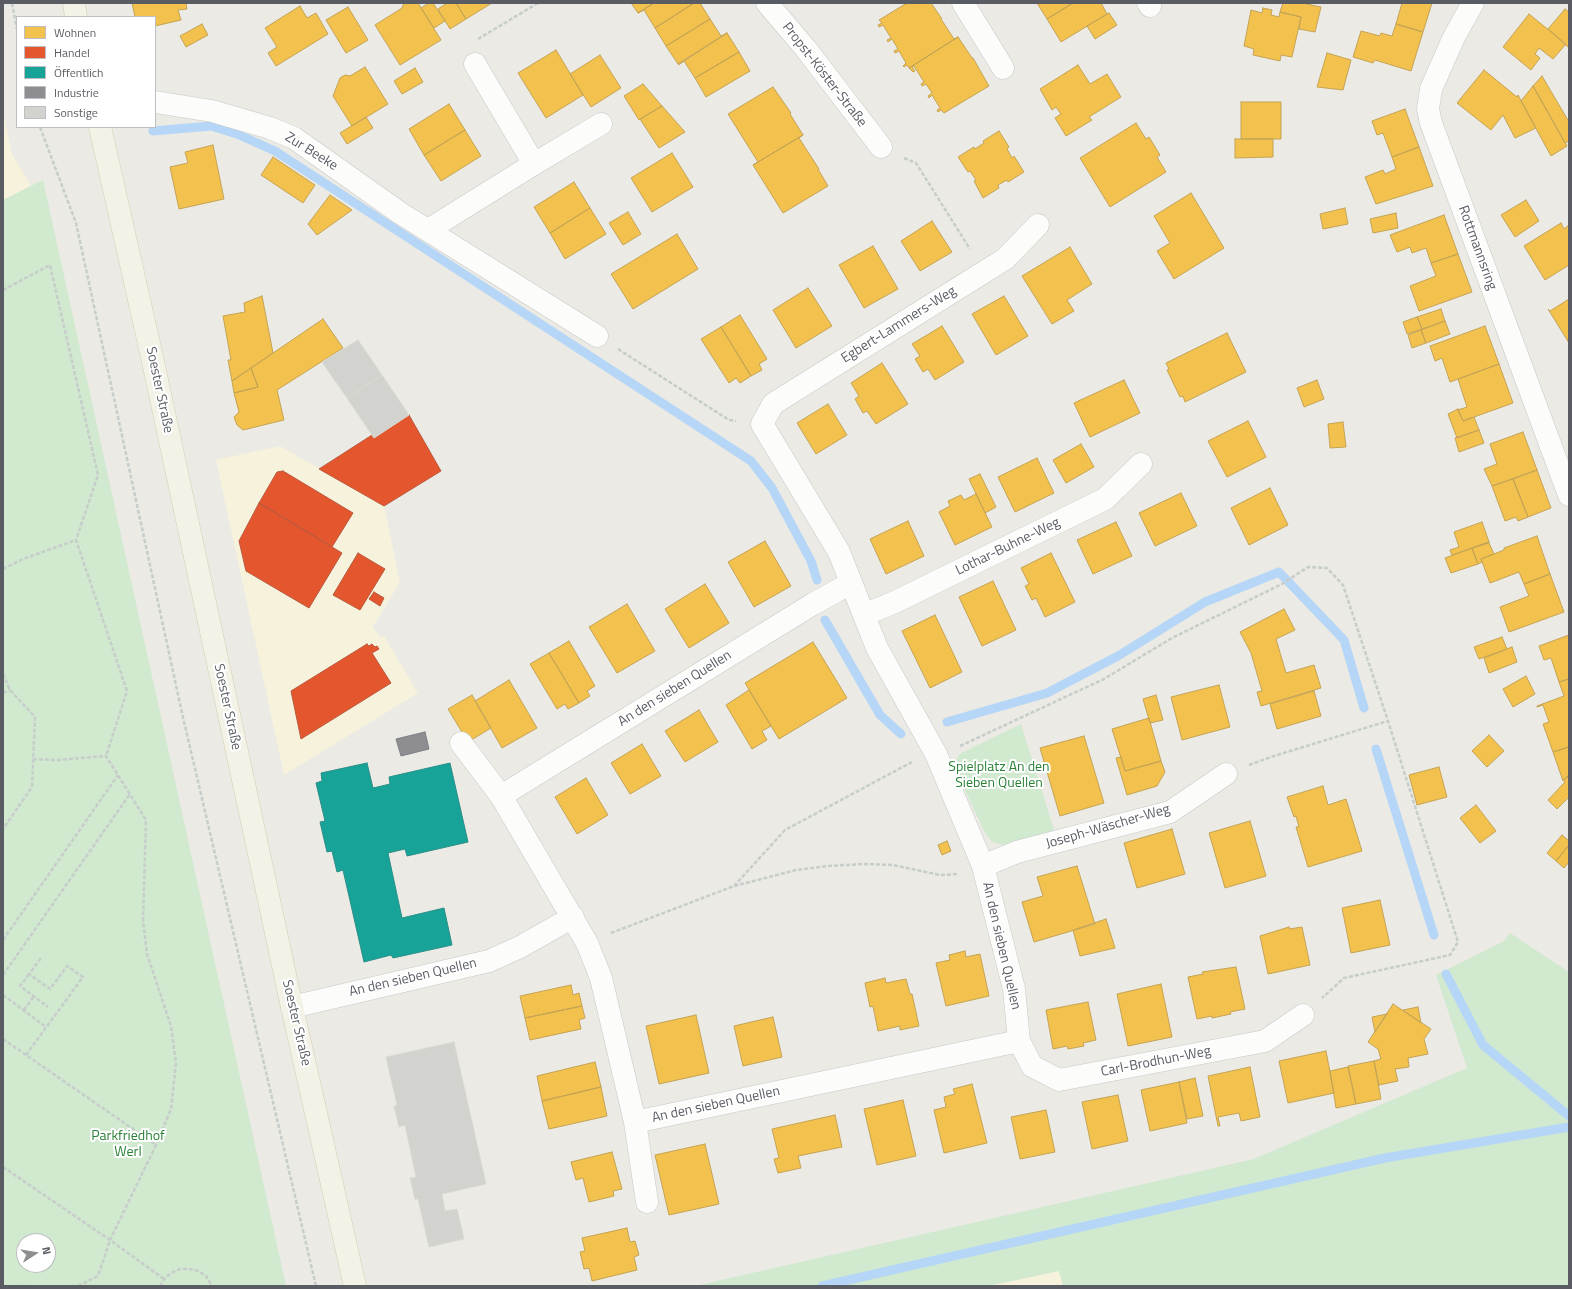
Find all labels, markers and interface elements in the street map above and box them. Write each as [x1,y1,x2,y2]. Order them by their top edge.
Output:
legend [16,16,156,128]
street label: Propst-Köster-Straße [778,19,870,131]
text: Wohnen [54,23,96,42]
text: Handel [54,43,90,62]
text: Öffentlich [54,63,104,82]
text: Industrie [54,83,99,102]
text: Sonstige [54,103,98,122]
street label: Zur Beeke [282,129,340,175]
street label: Rottmannsring [1454,204,1500,292]
street label: Egbert-Lammers-Weg [838,283,960,367]
street label: Soester Straße [142,345,176,435]
street label: Lothar-Buhne-Weg [953,514,1063,580]
street label: An den sieben Quellen [615,647,735,731]
street label: Soester Straße [210,662,244,752]
park label: Spielplatz An den Sieben Quellen [948,760,1050,792]
street label: Joseph-Wäscher-Weg [1044,801,1172,853]
street label: An den sieben Quellen [978,881,1024,1011]
street label: An den sieben Quellen [348,955,478,1001]
street label: Soester Straße [278,978,314,1068]
street label: Carl-Brodhun-Weg [1100,1043,1212,1081]
street label: An den sieben Quellen [650,1083,782,1127]
park label: Parkfriedhof Werl [91,1129,165,1162]
north arrow [16,1233,56,1273]
text: N [38,1245,55,1256]

